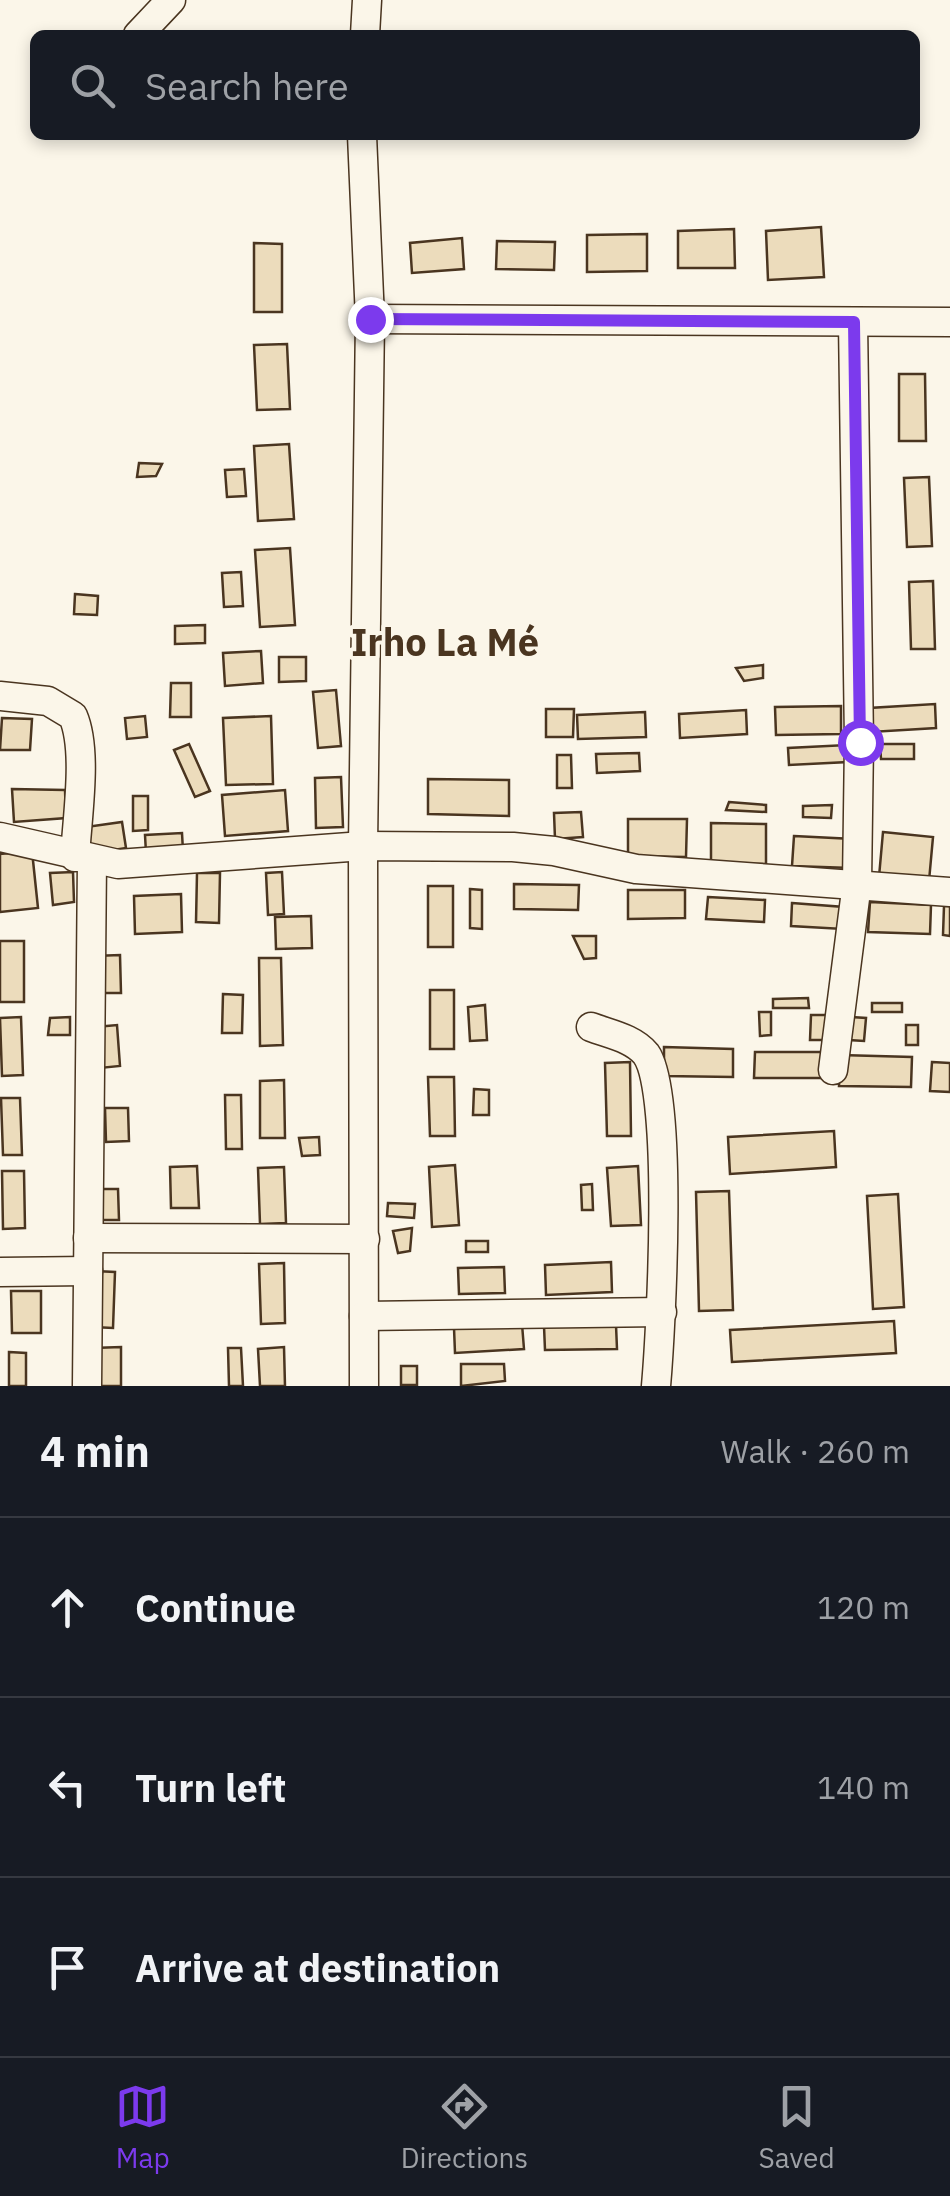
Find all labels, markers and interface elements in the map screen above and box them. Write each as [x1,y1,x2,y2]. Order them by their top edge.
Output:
search box [30,30,920,140]
icon: search [65,58,120,113]
text: Search here [145,61,349,110]
route end [348,297,394,343]
district label: Irho La Mé [351,617,539,666]
route start [838,720,884,766]
text: 4 min [40,1424,150,1479]
text: Walk · 260 m [721,1430,910,1472]
icon: ahead [40,1580,95,1635]
text: Continue [135,1583,296,1632]
text: 120 m [817,1586,910,1628]
icon: left [40,1760,95,1815]
text: Turn left [135,1763,286,1812]
text: 140 m [817,1766,910,1808]
icon: arrive [40,1940,95,1995]
text: Arrive at destination [135,1943,500,1992]
tab: Map [115,2079,170,2176]
tab: Directions [401,2079,528,2176]
tab: Saved [759,2079,835,2176]

